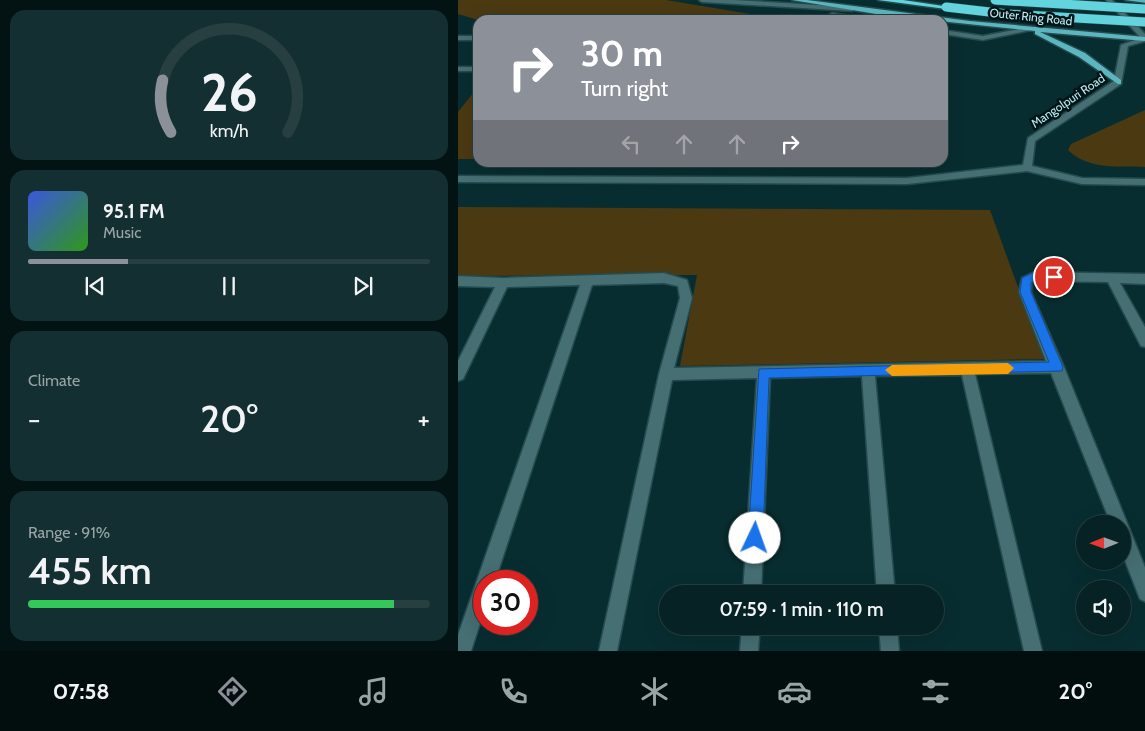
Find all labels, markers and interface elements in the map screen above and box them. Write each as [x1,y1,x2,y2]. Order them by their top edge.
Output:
street label: Outer Ring Road [989,5,1073,28]
text: 30 m [581,32,663,75]
icon: right [498,35,563,100]
text: 26 [201,61,257,124]
street label: Mangolpuri Road [1028,70,1107,131]
text: Turn right [581,75,668,102]
text: km/h [209,120,249,141]
icon: left [617,130,645,158]
icon: ahead [670,130,698,158]
icon: ahead [723,130,751,158]
icon: right [776,130,804,158]
text: 95.1 FM [103,200,165,223]
text: Music [103,223,141,242]
pin [1033,256,1075,298]
icon: arrive [1040,263,1068,291]
icon: previous [81,272,109,300]
icon: pause [215,272,243,300]
icon: next [349,272,377,300]
text: Climate [28,371,80,390]
text: 20° [200,395,258,442]
text: − [28,402,40,436]
text: + [418,402,430,436]
position arrow [728,511,780,563]
north arrow [1076,515,1130,570]
map controls [1076,515,1131,635]
text: Range · 91% [28,523,110,542]
text: 455 km [28,547,152,594]
speed limit sign: 30 [473,570,538,635]
button: sound [1076,580,1131,635]
text: 07:59 · 1 min · 110 m [719,598,884,621]
icon: directions [215,674,250,709]
icon: music [356,674,391,709]
icon: phone [496,674,531,709]
icon: climate [637,674,672,709]
icon: car [777,674,812,709]
icon: filters [918,674,953,709]
text: 07:58 [53,678,110,705]
text: 20° [1059,678,1092,705]

